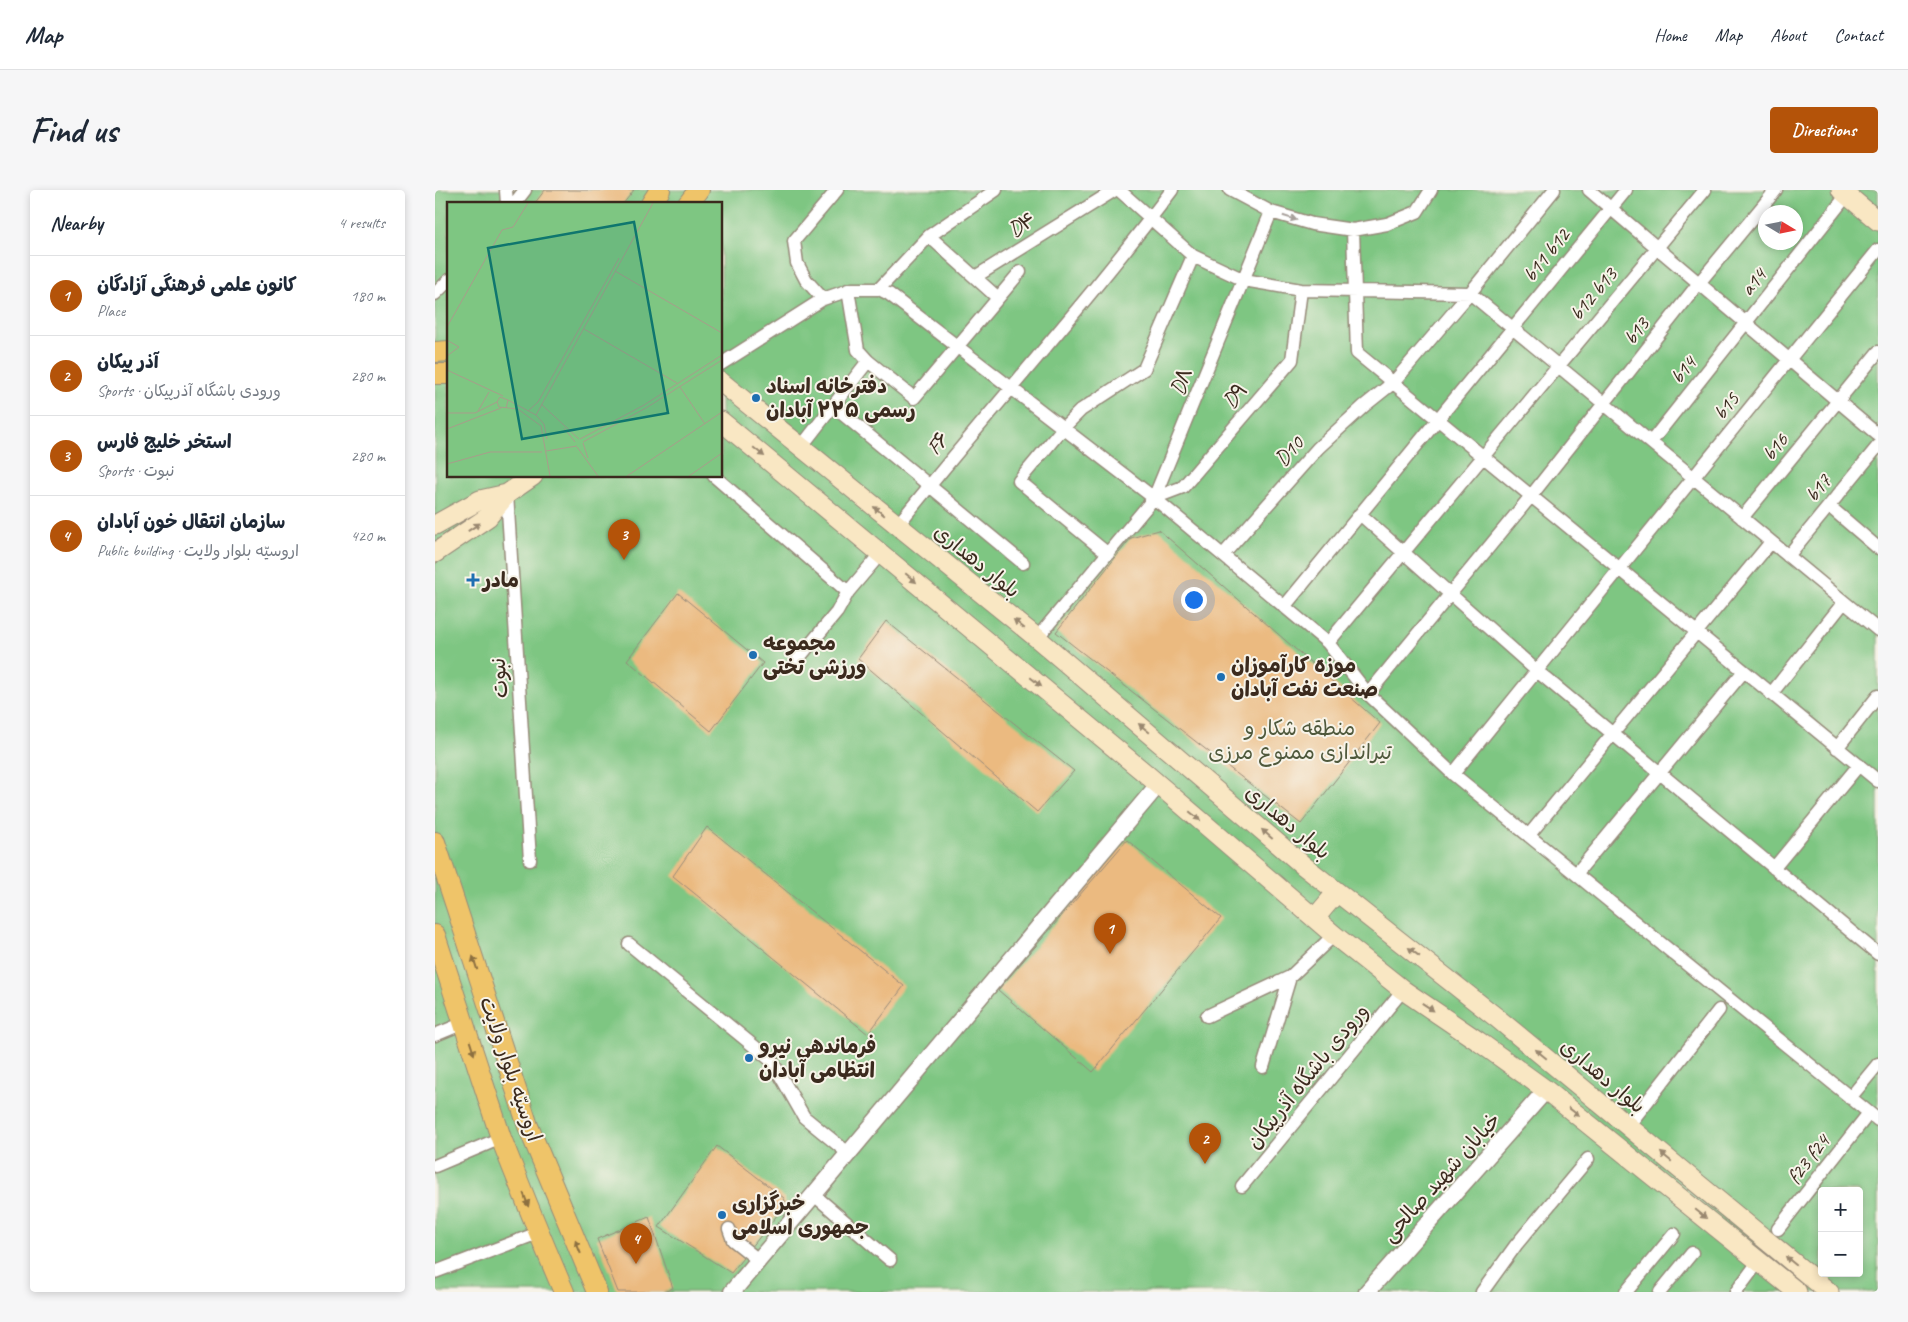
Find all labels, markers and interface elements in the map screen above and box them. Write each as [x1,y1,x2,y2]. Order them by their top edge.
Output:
text: Map [25,20,62,50]
text: Home [1654,24,1687,46]
text: Map [1715,24,1742,46]
text: About [1770,24,1806,46]
text: Contact [1834,24,1883,46]
button: Directions [1770,107,1878,153]
text: Find us [30,108,117,153]
inset map [447,202,723,478]
north arrow [1758,205,1803,250]
street label: D۴ [1003,206,1041,242]
text: Nearby [50,210,103,236]
text: 4 results [338,213,385,233]
one-way arrow [1283,214,1298,222]
street label: b11 b12 [1517,222,1576,287]
street label: b12 b13 [1563,261,1624,326]
street label: a14 [1734,261,1774,301]
text: کانون علمی فرهنگی آزادگان [97,273,297,297]
text: 1 [62,286,70,306]
text: 180 m [351,286,385,306]
text: Place [97,301,125,321]
street label: b13 [1617,311,1656,350]
street label: b14 [1664,349,1704,389]
text: آذر پیکان [97,350,159,374]
street label: D۸ [1164,364,1198,398]
text: 2 [62,366,70,386]
text: 280 m [351,366,385,386]
place label: دفترخانه اسناد رسمی ۲۲۵ آبادان [766,373,916,423]
street label: D۹ [1217,377,1253,413]
text: Sports · ورودی باشگاه آذرپیکان [97,381,281,401]
street label: b15 [1707,386,1746,425]
marker: دفترخانه اسناد رسمی ۲۲۵ آبادان [750,392,762,404]
street label: F۶ [921,426,955,460]
street label: b16 [1756,428,1794,466]
text: استخر خلیج فارس [97,430,232,454]
street label: D10 [1269,430,1310,471]
text: 3 [62,446,70,466]
text: 280 m [351,446,385,466]
one-way arrow [752,446,765,457]
text: Sports · نبوت [97,461,175,481]
street label: b17 [1799,468,1838,507]
one-way arrow [873,506,886,517]
text: سازمان انتقال خون آبادان [97,510,285,534]
street label: بلوار دهداری [929,518,1025,604]
pin: 3 [608,519,640,560]
one-way arrow [467,522,481,532]
text: 4 [62,526,70,546]
text: 420 m [351,526,385,546]
text: Public building · اروسیّه بلوار ولایت [97,541,299,561]
place label: مادر [481,567,519,593]
one-way arrow [904,572,917,583]
marker: مادر [467,574,479,586]
your location [1181,587,1207,613]
one-way arrow [1013,619,1026,630]
place label: مجموعه ورزشی تختی [763,630,867,680]
marker: مجموعه ورزشی تختی [747,649,759,661]
place label: موزه کارآموزان صنعت نفت آبادان [1231,652,1378,702]
street label: نبوت [485,657,513,699]
marker: موزه کارآموزان صنعت نفت آبادان [1215,671,1227,683]
one-way arrow [1029,676,1041,688]
park label: منطقه شکار و تیراندازی ممنوع مرزی [1208,715,1393,767]
one-way arrow [1137,723,1150,734]
street label: بلوار دهداری [1240,779,1336,865]
one-way arrow [1189,811,1202,822]
one-way arrow [1262,828,1274,840]
pin: 1 [1094,913,1126,954]
one-way arrow [1408,947,1421,958]
one-way arrow [471,955,478,970]
street label: اروسیّه بلوار ولایت [474,993,548,1145]
street label: ورودی باشگاه آذرپیکان [1240,998,1374,1155]
one-way arrow [1421,1002,1435,1012]
place label: فرماندهی نیرو انتظامی آبادان [757,1033,876,1083]
street label: بلوار دهداری [1555,1033,1651,1119]
one-way arrow [468,1040,476,1055]
one-way arrow [1534,1048,1547,1059]
marker: فرماندهی نیرو انتظامی آبادان [743,1052,755,1064]
one-way arrow [1567,1106,1580,1117]
street label: خیابان شهید صالحی [1376,1107,1507,1248]
pin: 2 [1189,1123,1221,1164]
street label: f23 f24 [1781,1127,1837,1189]
one-way arrow [1660,1152,1673,1163]
map controls [1818,1187,1863,1277]
button: + [1818,1187,1863,1232]
place label: خبرگزاری جمهوری اسلامی [732,1190,869,1241]
one-way arrow [523,1193,530,1208]
one-way arrow [1694,1208,1707,1219]
marker: خبرگزاری جمهوری اسلامی [716,1209,728,1221]
pin: 4 [620,1223,652,1264]
button: − [1818,1232,1863,1277]
one-way arrow [574,1239,582,1254]
one-way arrow [1785,1256,1797,1267]

